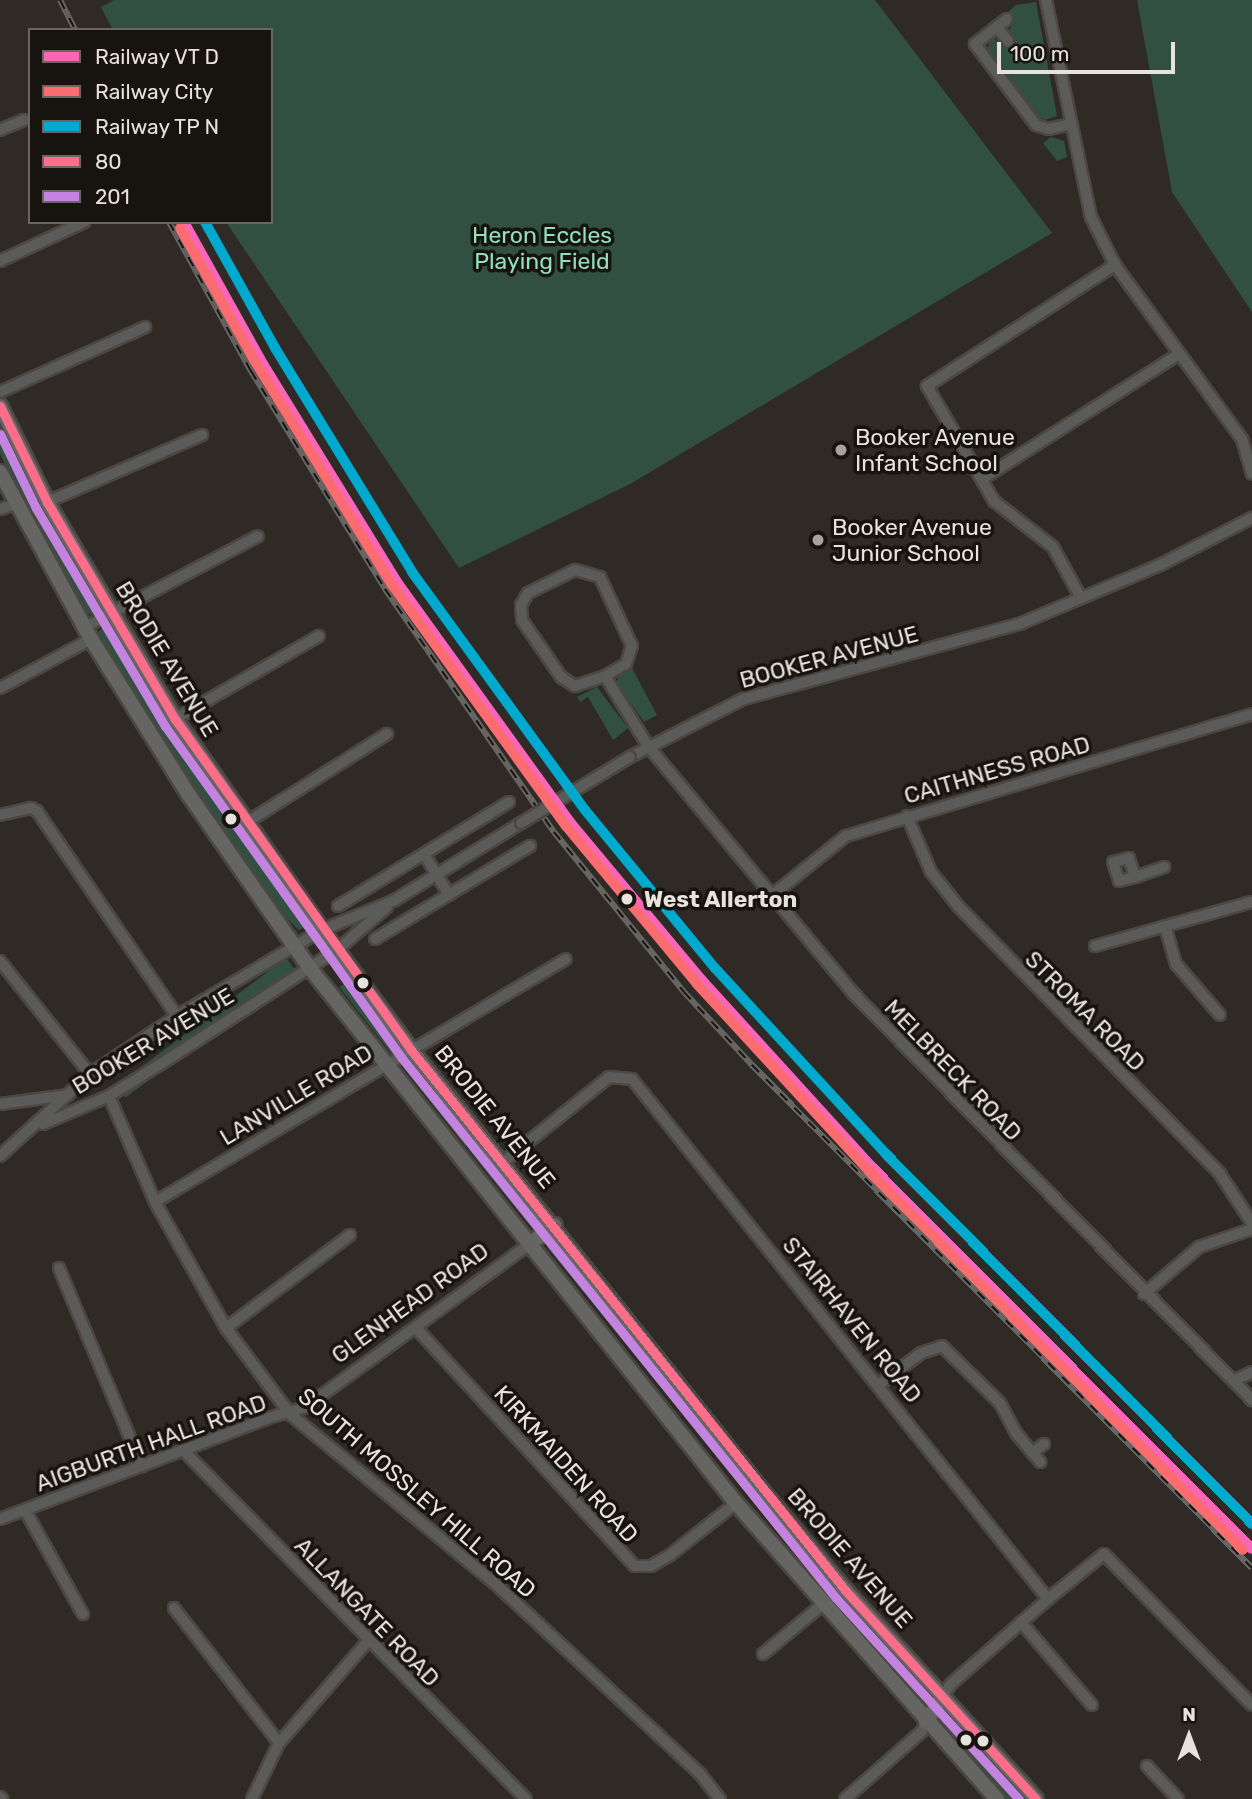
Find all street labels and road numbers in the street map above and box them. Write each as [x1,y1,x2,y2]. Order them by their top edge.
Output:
street label: BRODIE AVENUE [110,576,224,742]
street label: BOOKER AVENUE [736,620,922,694]
street label: CAITHNESS ROAD [901,730,1093,810]
street label: STROMA ROAD [1019,945,1151,1077]
street label: BOOKER AVENUE [67,982,239,1100]
street label: MELBRECK ROAD [879,994,1027,1146]
street label: LANVILLE ROAD [215,1039,377,1151]
street label: BRODIE AVENUE [429,1040,561,1194]
street label: STAIRHAVEN ROAD [777,1232,927,1408]
street label: GLENHEAD ROAD [326,1237,494,1369]
street label: KIRKMAIDEN ROAD [488,1380,644,1548]
street label: SOUTH MOSSLEY HILL ROAD [292,1382,542,1604]
street label: AIGBURTH HALL ROAD [32,1388,270,1498]
street label: BRODIE AVENUE [782,1482,918,1634]
street label: ALLANGATE ROAD [289,1532,445,1692]

